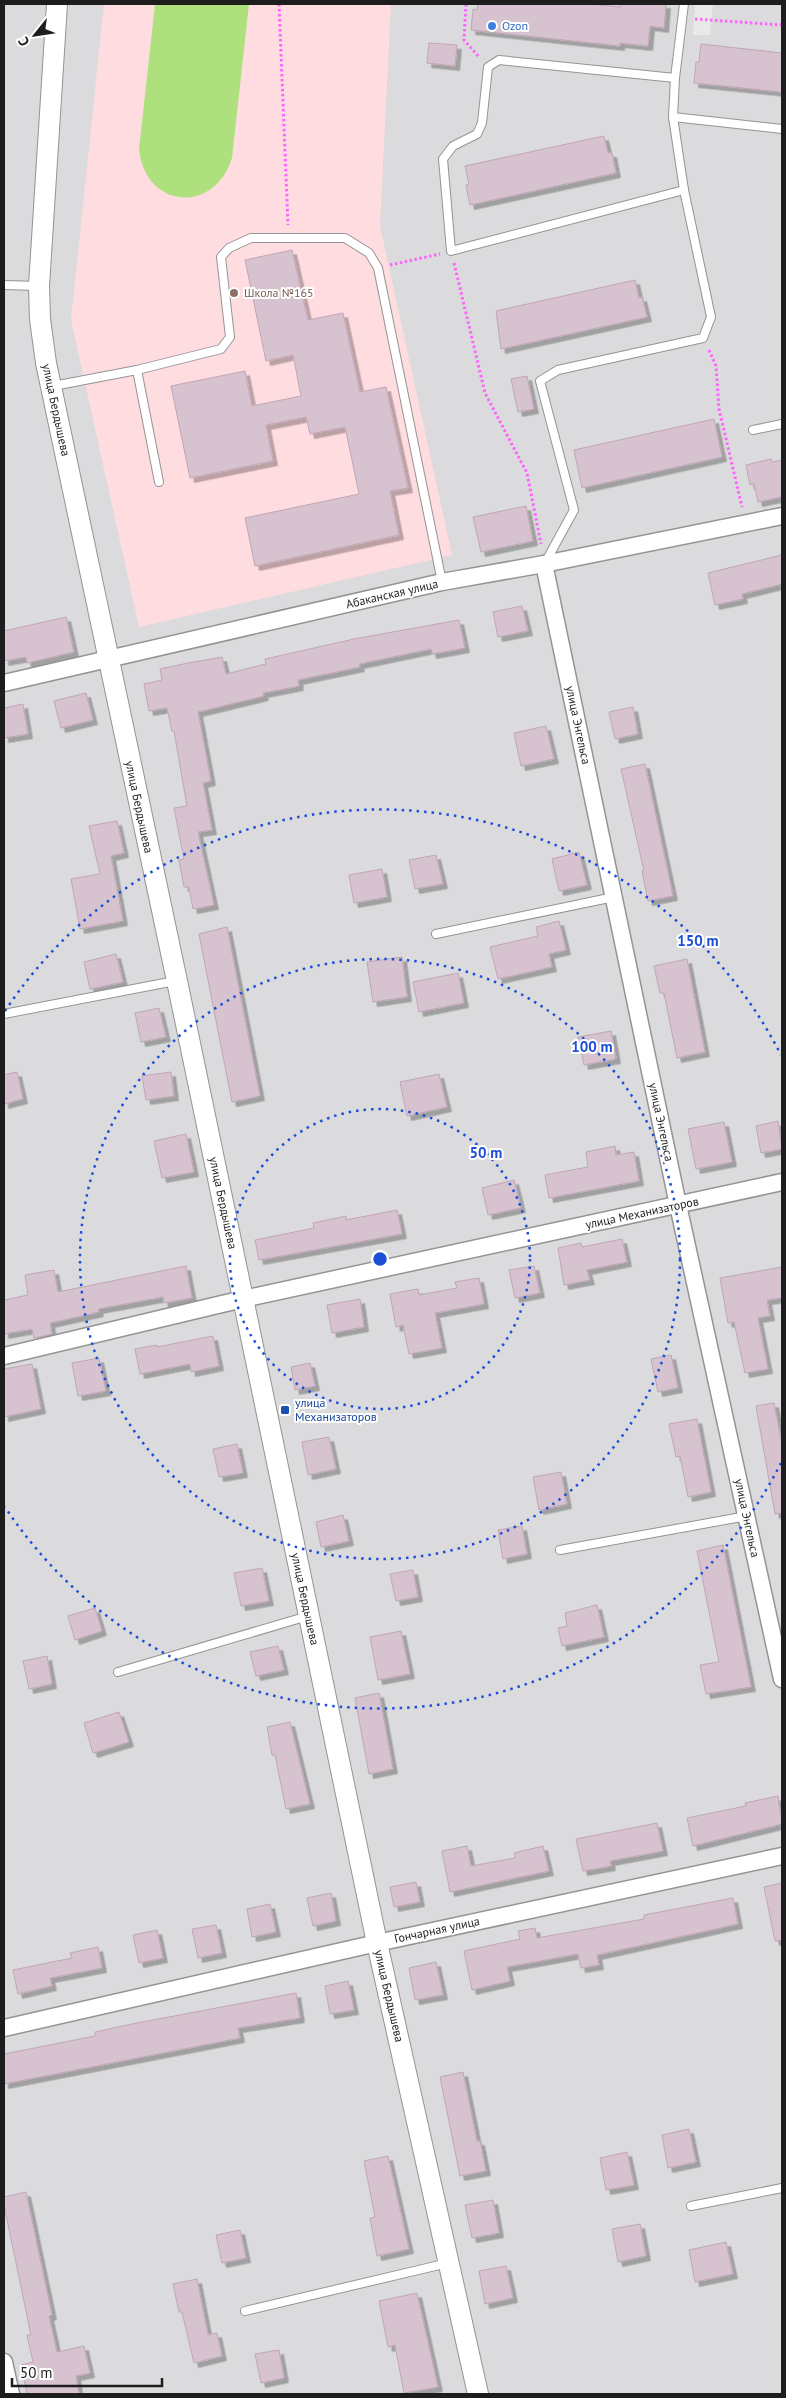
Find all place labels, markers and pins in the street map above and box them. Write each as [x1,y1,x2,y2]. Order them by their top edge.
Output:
place label: Ozon [502,18,528,33]
marker: Ozon [486,20,498,32]
place label: Школа №165 [244,285,314,300]
marker: Школа №165 [228,287,240,299]
centre of rings [371,1250,389,1268]
place label: улица Механизаторов [295,1395,377,1424]
marker: улица Механизаторов [279,1404,291,1416]

